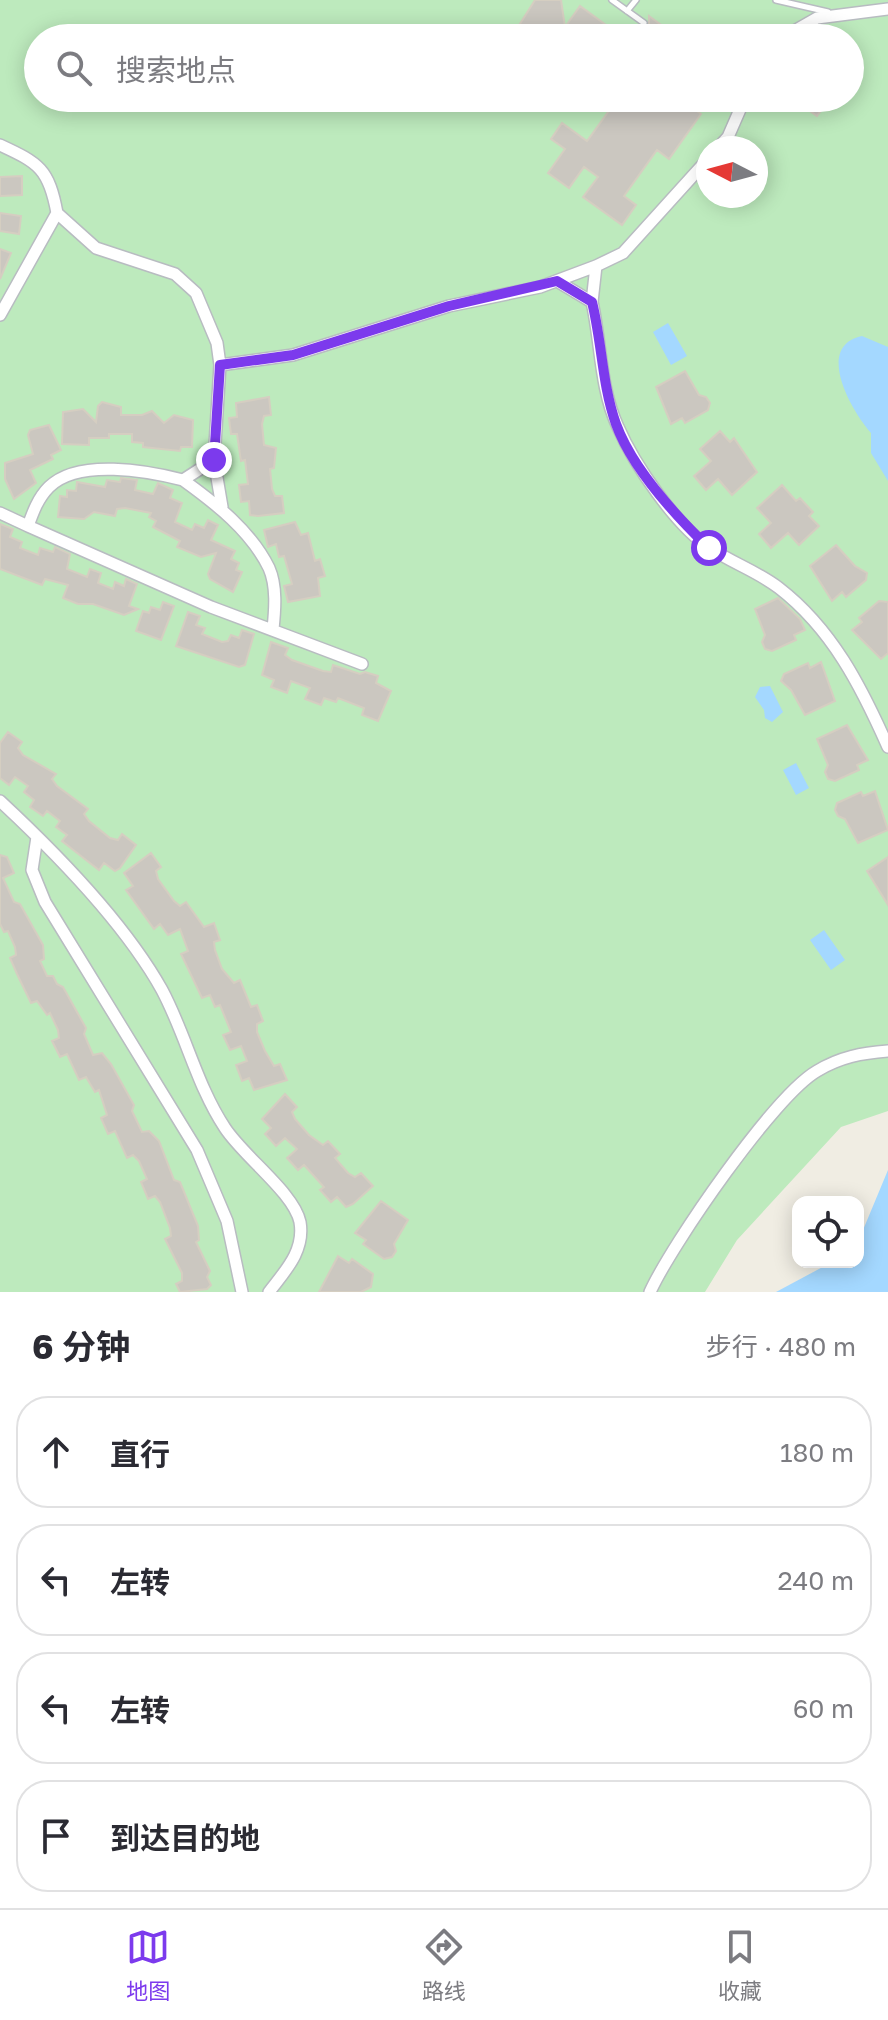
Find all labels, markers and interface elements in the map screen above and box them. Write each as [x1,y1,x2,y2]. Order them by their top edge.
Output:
search box [24,24,864,112]
icon: search [52,46,96,90]
text: 搜索地点 [116,52,236,88]
north arrow [696,136,768,208]
route end [196,442,232,478]
route start [691,530,727,566]
map controls [792,1196,864,1268]
button: locate [792,1196,864,1268]
text: 6 分钟 [32,1326,130,1366]
text: 步行 · 480 m [706,1331,856,1362]
icon: ahead [34,1430,78,1474]
text: 直行 [110,1436,170,1472]
text: 180 m [780,1437,854,1468]
icon: left [34,1558,78,1602]
text: 左转 [110,1564,170,1600]
text: 240 m [777,1565,854,1596]
icon: left [34,1686,78,1730]
text: 左转 [110,1692,170,1728]
text: 60 m [793,1693,854,1724]
icon: arrive [34,1814,78,1858]
text: 到达目的地 [110,1820,260,1856]
tab: 地图 [126,1925,170,2005]
tab: 路线 [422,1925,466,2005]
tab: 收藏 [718,1925,762,2005]

